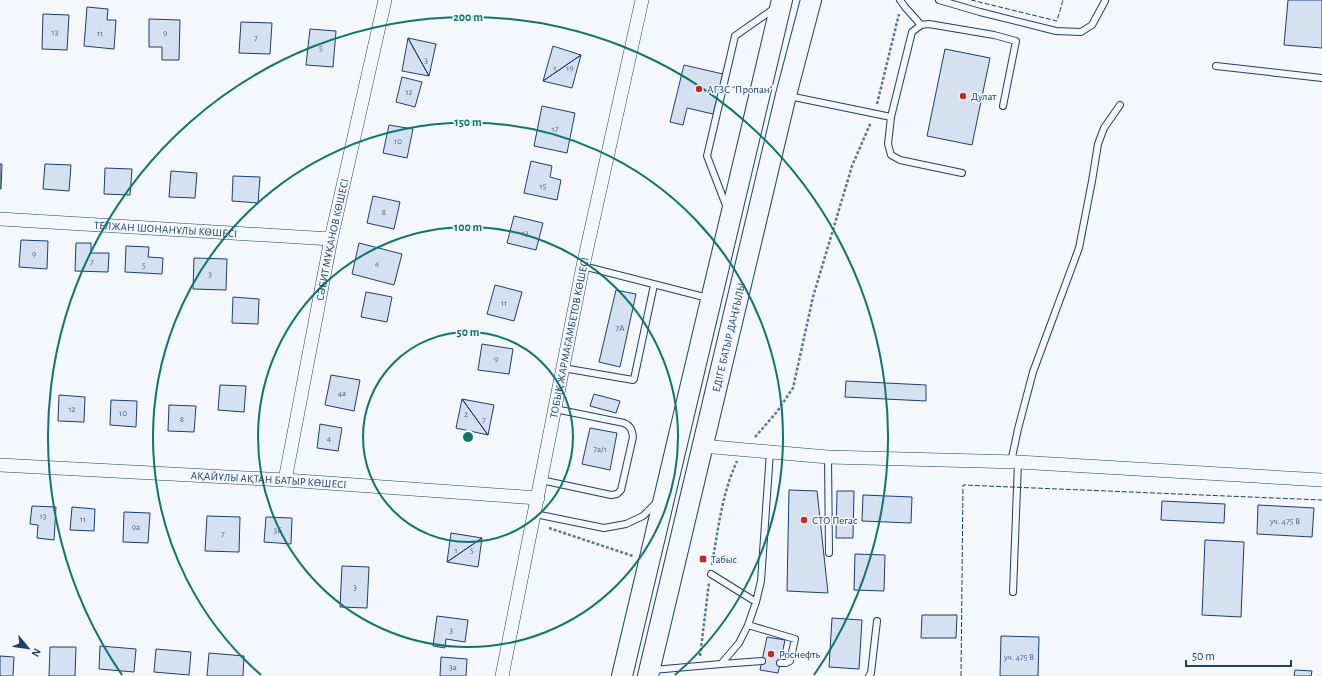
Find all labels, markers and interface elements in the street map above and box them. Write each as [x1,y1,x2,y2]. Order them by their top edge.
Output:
text: 200 m [453,11,483,23]
house number: 13 [52,28,59,37]
house number: 11 [97,29,103,38]
house number: 9 [163,29,167,38]
house number: 7 [254,34,258,43]
house number: 5 [319,44,323,53]
house number: 3 [424,56,428,65]
house number: 1 [553,64,557,73]
house number: 19 [566,64,574,73]
marker: АГЗС "Пропан" [694,84,704,94]
place label: АГЗС "Пропан" [707,84,773,95]
house number: 12 [405,88,413,97]
marker: Дулат [958,91,968,101]
place label: Дулат [971,91,996,102]
text: 150 m [454,116,482,128]
house number: 17 [552,125,559,134]
house number: 10 [394,137,402,146]
street label: СӘБИТ МҰҚАНОВ КӨШЕСІ [314,177,350,301]
house number: 15 [540,182,547,191]
house number: 8 [382,208,386,217]
street label: ТЕЛЖАН ШОНАНҰЛЫ КӨШЕСІ [94,219,238,239]
text: 100 m [454,221,482,233]
house number: 13 [522,229,529,238]
house number: 9 [32,250,36,259]
street label: ТОБЫҚ ЖАРМАҒАМБЕТОВ КӨШЕСІ [548,256,590,419]
house number: 7 [90,258,94,267]
house number: 6 [375,260,379,269]
house number: 5 [142,261,146,270]
house number: 3 [208,270,212,279]
street label: ЕДІГЕ БАТЫР ДАҢҒЫЛЫ [710,282,747,393]
house number: 11 [501,299,507,308]
house number: 7А [615,324,625,333]
text: 50 m [457,326,480,338]
house number: 9 [494,355,498,364]
house number: 4а [338,389,346,398]
house number: 12 [68,405,76,414]
house number: 10 [119,409,127,418]
house number: 2 [464,410,468,419]
house number: 8 [180,415,184,424]
house number: 7 [482,416,486,425]
centre of rings [461,430,475,444]
house number: 4 [327,434,332,443]
house number: 7а/1 [593,445,607,454]
street label: АҚАЙҰЛЫ АҚТАН БАТЫР КӨШЕСІ [190,470,347,490]
house number: 13 [40,512,47,521]
house number: 11 [80,515,86,524]
marker: СТО Пегас [799,515,809,525]
place label: СТО Пегас [812,515,858,526]
house number: уч. 475 В [1269,517,1300,526]
house number: 9а [132,523,140,532]
house number: 3Б [274,526,282,535]
house number: 7 [221,530,225,539]
house number: 1 [454,546,458,555]
house number: 5 [470,546,474,555]
marker: Табыс [698,554,708,564]
place label: Табыс [711,554,737,565]
house number: 3 [353,583,357,592]
house number: 3 [449,626,453,635]
north arrow [8,628,48,668]
scale bar [1186,642,1291,668]
text: N [30,647,43,659]
marker: Роснефть [766,649,776,659]
place label: Роснефть [779,649,821,660]
text: 50 m [1192,650,1215,662]
house number: уч. 475 В [1003,653,1034,662]
house number: 3а [449,663,457,672]

